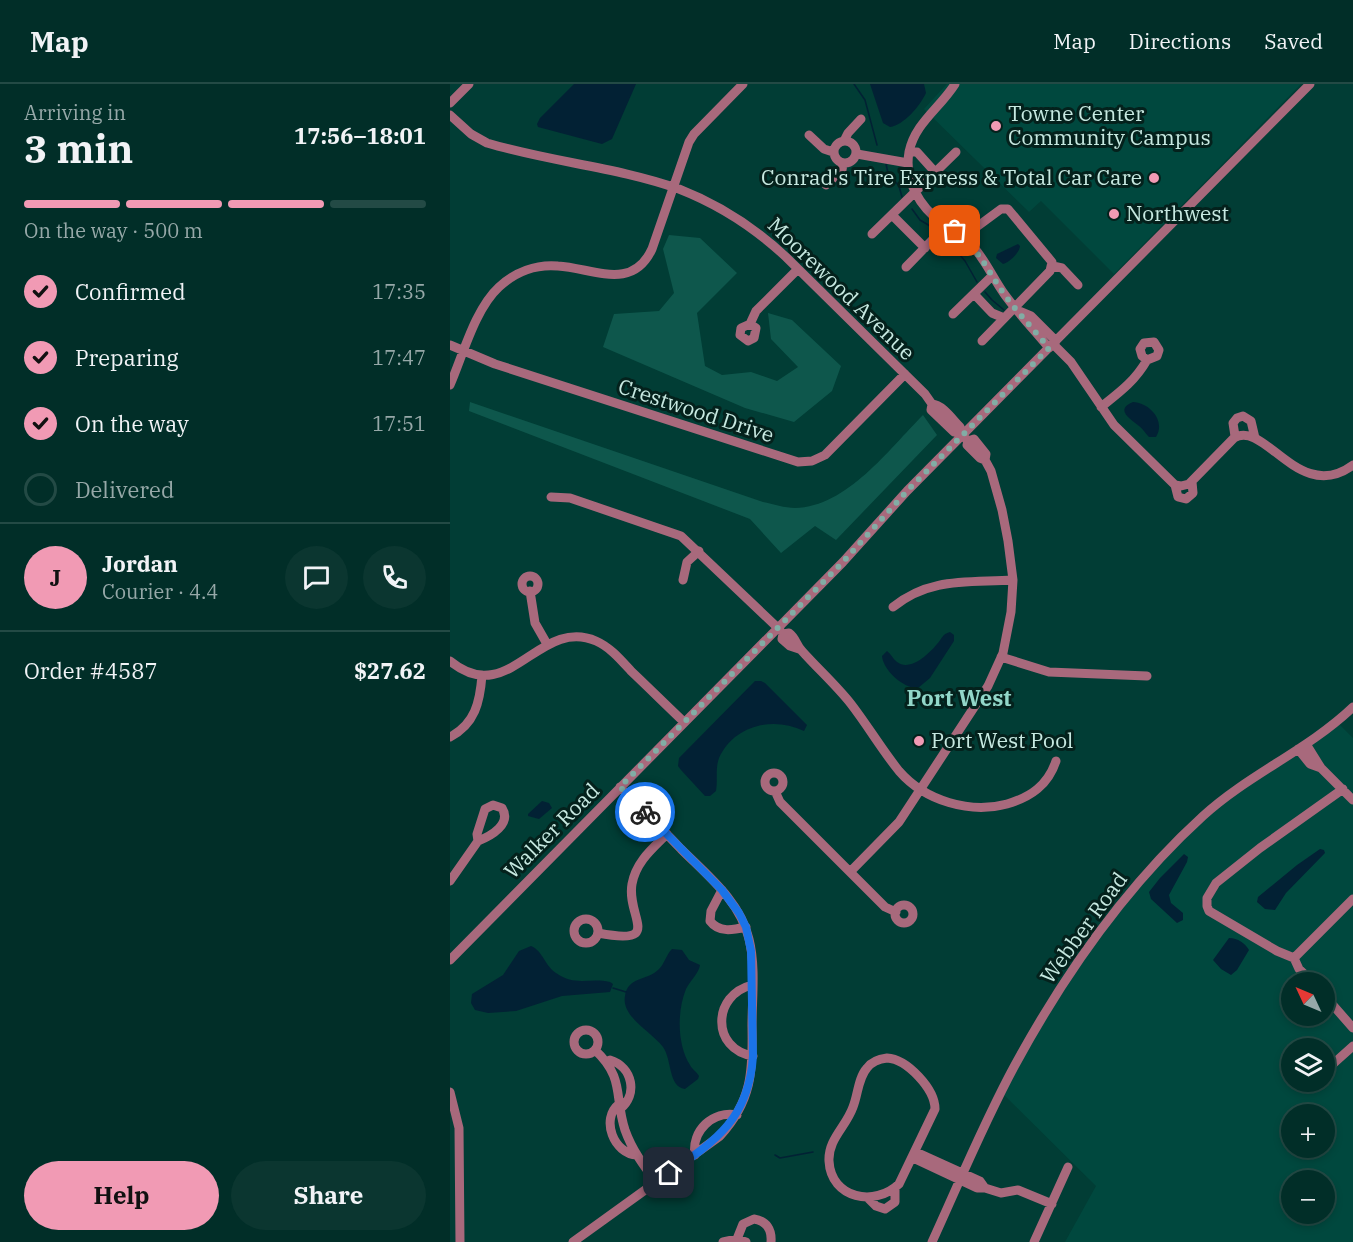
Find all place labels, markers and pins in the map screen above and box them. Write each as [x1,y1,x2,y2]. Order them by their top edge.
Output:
place label: Towne Center Community Campus [1008,99,1211,151]
marker: Towne Center Community Campus [989,119,1003,133]
place label: Conrad's Tire Express & Total Car Care [761,163,1142,191]
marker: Conrad's Tire Express & Total Car Care [1147,171,1161,185]
place label: Northwest [1126,199,1229,227]
pin [929,205,980,256]
marker: Northwest [1107,207,1121,221]
place label: Port West Pool [931,726,1073,754]
marker: Port West Pool [912,734,926,748]
pin [643,1147,694,1198]

